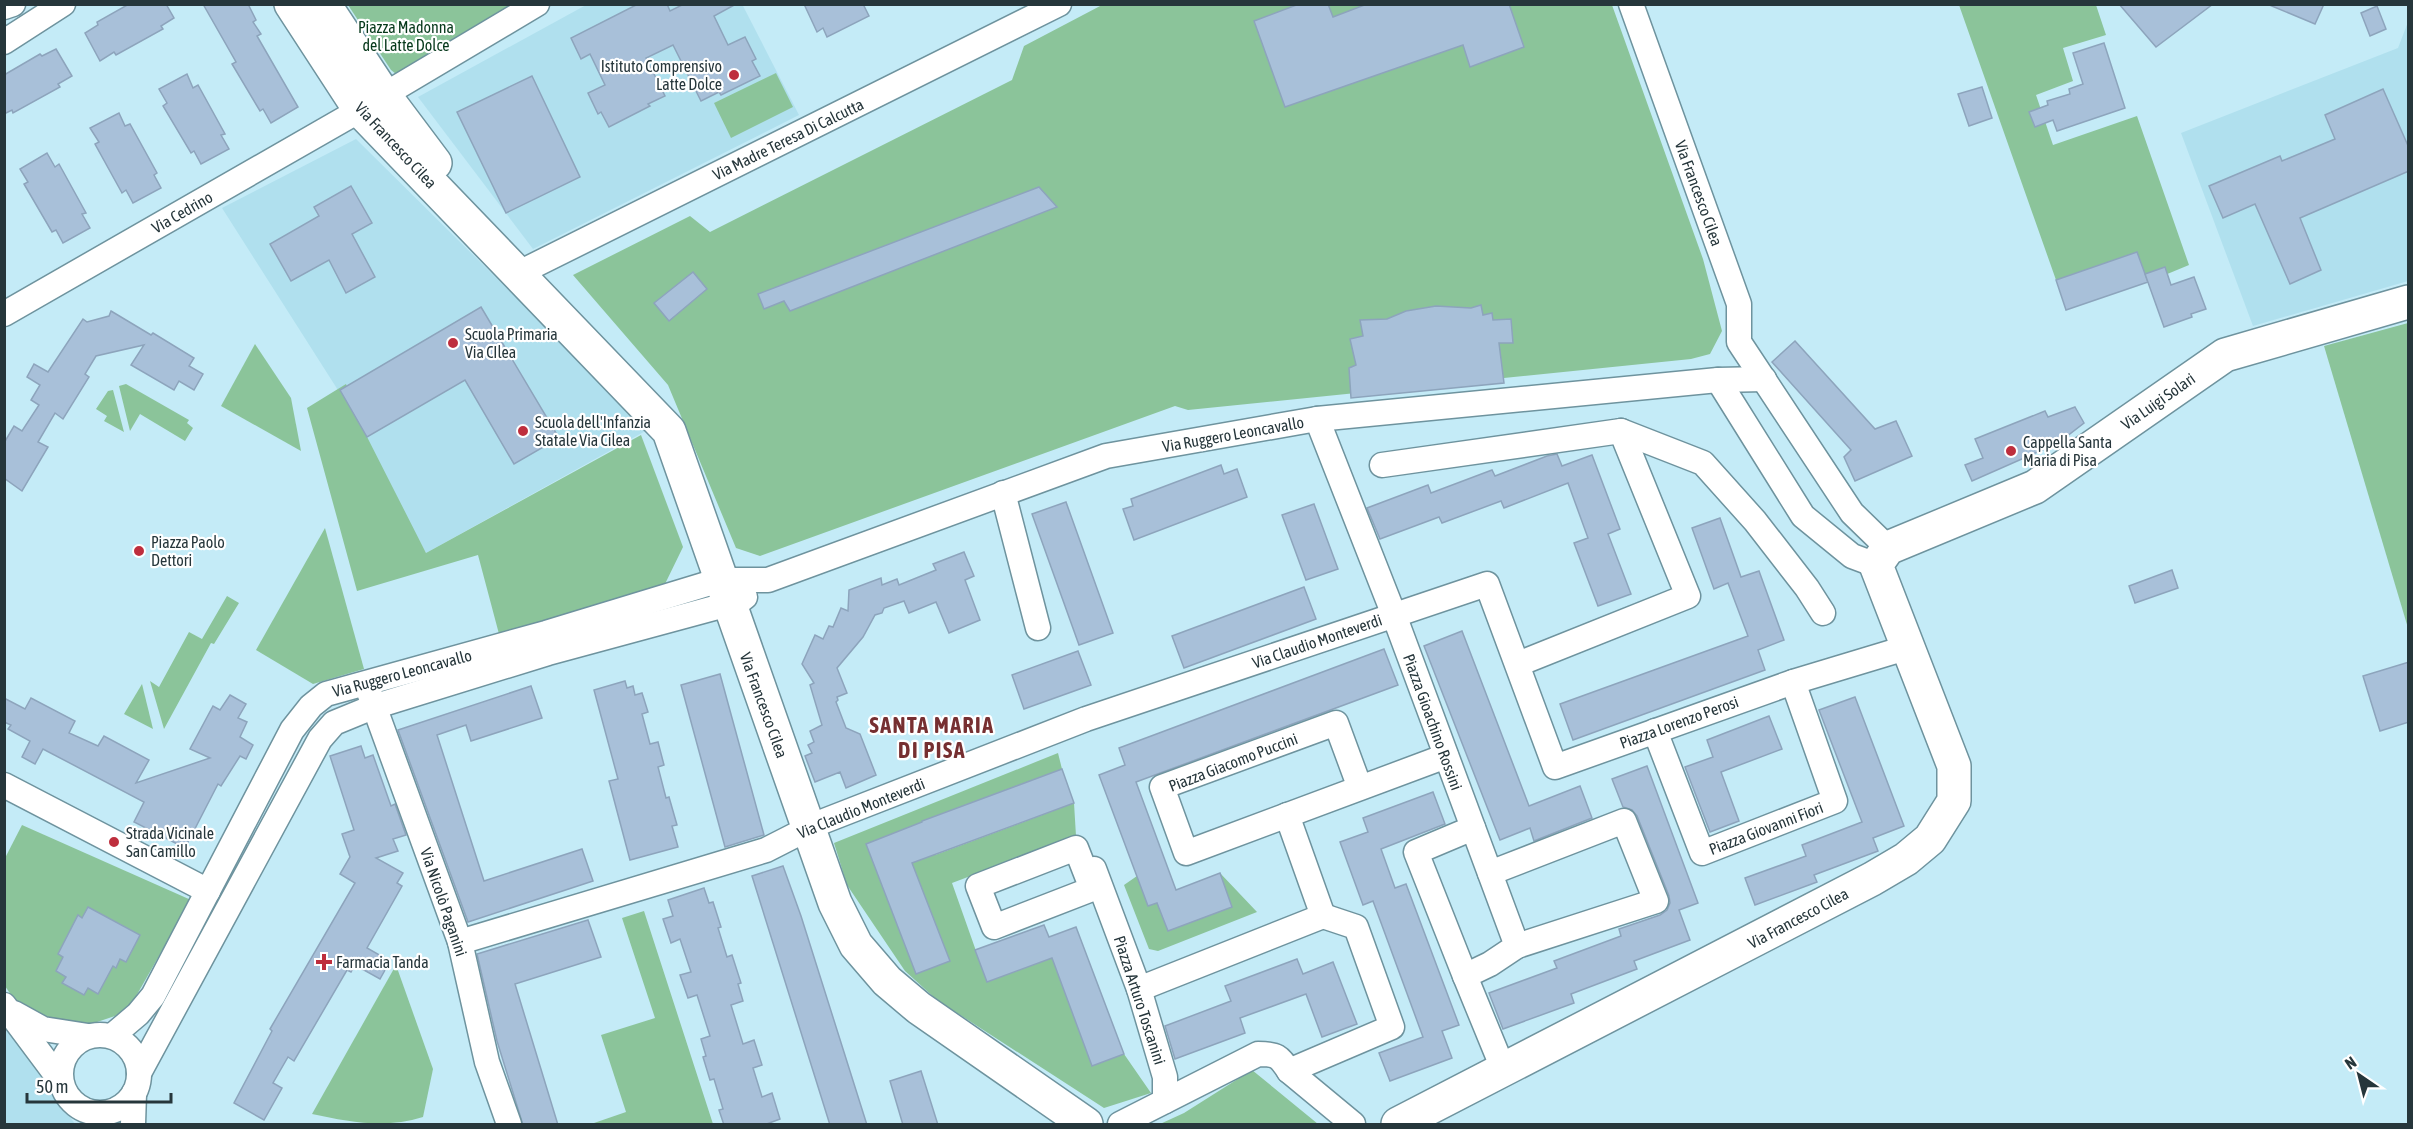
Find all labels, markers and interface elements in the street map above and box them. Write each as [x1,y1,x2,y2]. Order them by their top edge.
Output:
park label: Piazza Madonna del Latte Dolce [358,18,454,54]
place label: Istituto Comprensivo Latte Dolce [601,57,722,93]
marker: Istituto Comprensivo Latte Dolce [727,68,741,82]
street label: Via Madre Teresa Di Calcutta [710,95,866,183]
street label: Via Francesco Cilea [352,98,440,192]
street label: Via Francesco Cilea [1672,138,1726,248]
street label: Via Cedrino [149,188,215,236]
place label: Scuola Primaria Via CIlea [465,325,558,361]
marker: Scuola Primaria Via CIlea [446,336,460,350]
street label: Via Luigi Solari [2118,369,2199,434]
place label: Scuola dell'Infanzia Statale Via Cilea [535,413,651,449]
street label: Via Ruggero Leoncavallo [1161,413,1305,456]
marker: Scuola dell'Infanzia Statale Via Cilea [516,424,530,438]
place label: Cappella Santa Maria di Pisa [2023,433,2112,469]
marker: Cappella Santa Maria di Pisa [2004,444,2018,458]
place label: Piazza Paolo Dettori [151,533,225,569]
marker: Piazza Paolo Dettori [132,544,146,558]
street label: Via Claudio Monteverdi [1250,610,1384,672]
street label: Via Ruggero Leoncavallo [330,646,474,701]
street label: Via Francesco Cilea [737,650,791,760]
street label: Piazza Gioachino Rossini [1400,651,1466,793]
street label: Piazza Lorenzo Perosi [1617,692,1741,752]
district label: SANTA MARIA DI PISA [870,712,994,763]
street label: Piazza Giacomo Puccini [1166,729,1300,795]
street label: Via Claudio Monteverdi [795,774,927,842]
street label: Piazza Giovanni Fiori [1706,798,1826,858]
place label: Strada Vicinale San Camillo [126,824,214,860]
marker: Strada Vicinale San Camillo [107,835,121,849]
street label: Via Nicolò Paganini [416,845,471,959]
street label: Via Francesco Cilea [1745,884,1851,952]
street label: Piazza Arturo Toscanini [1111,933,1169,1067]
place label: Farmacia Tanda [336,953,429,971]
marker: Farmacia Tanda [317,955,331,969]
north arrow [2329,1045,2389,1105]
text: N [2341,1053,2359,1073]
scale bar [27,1066,171,1104]
text: 50 m [36,1076,68,1097]

